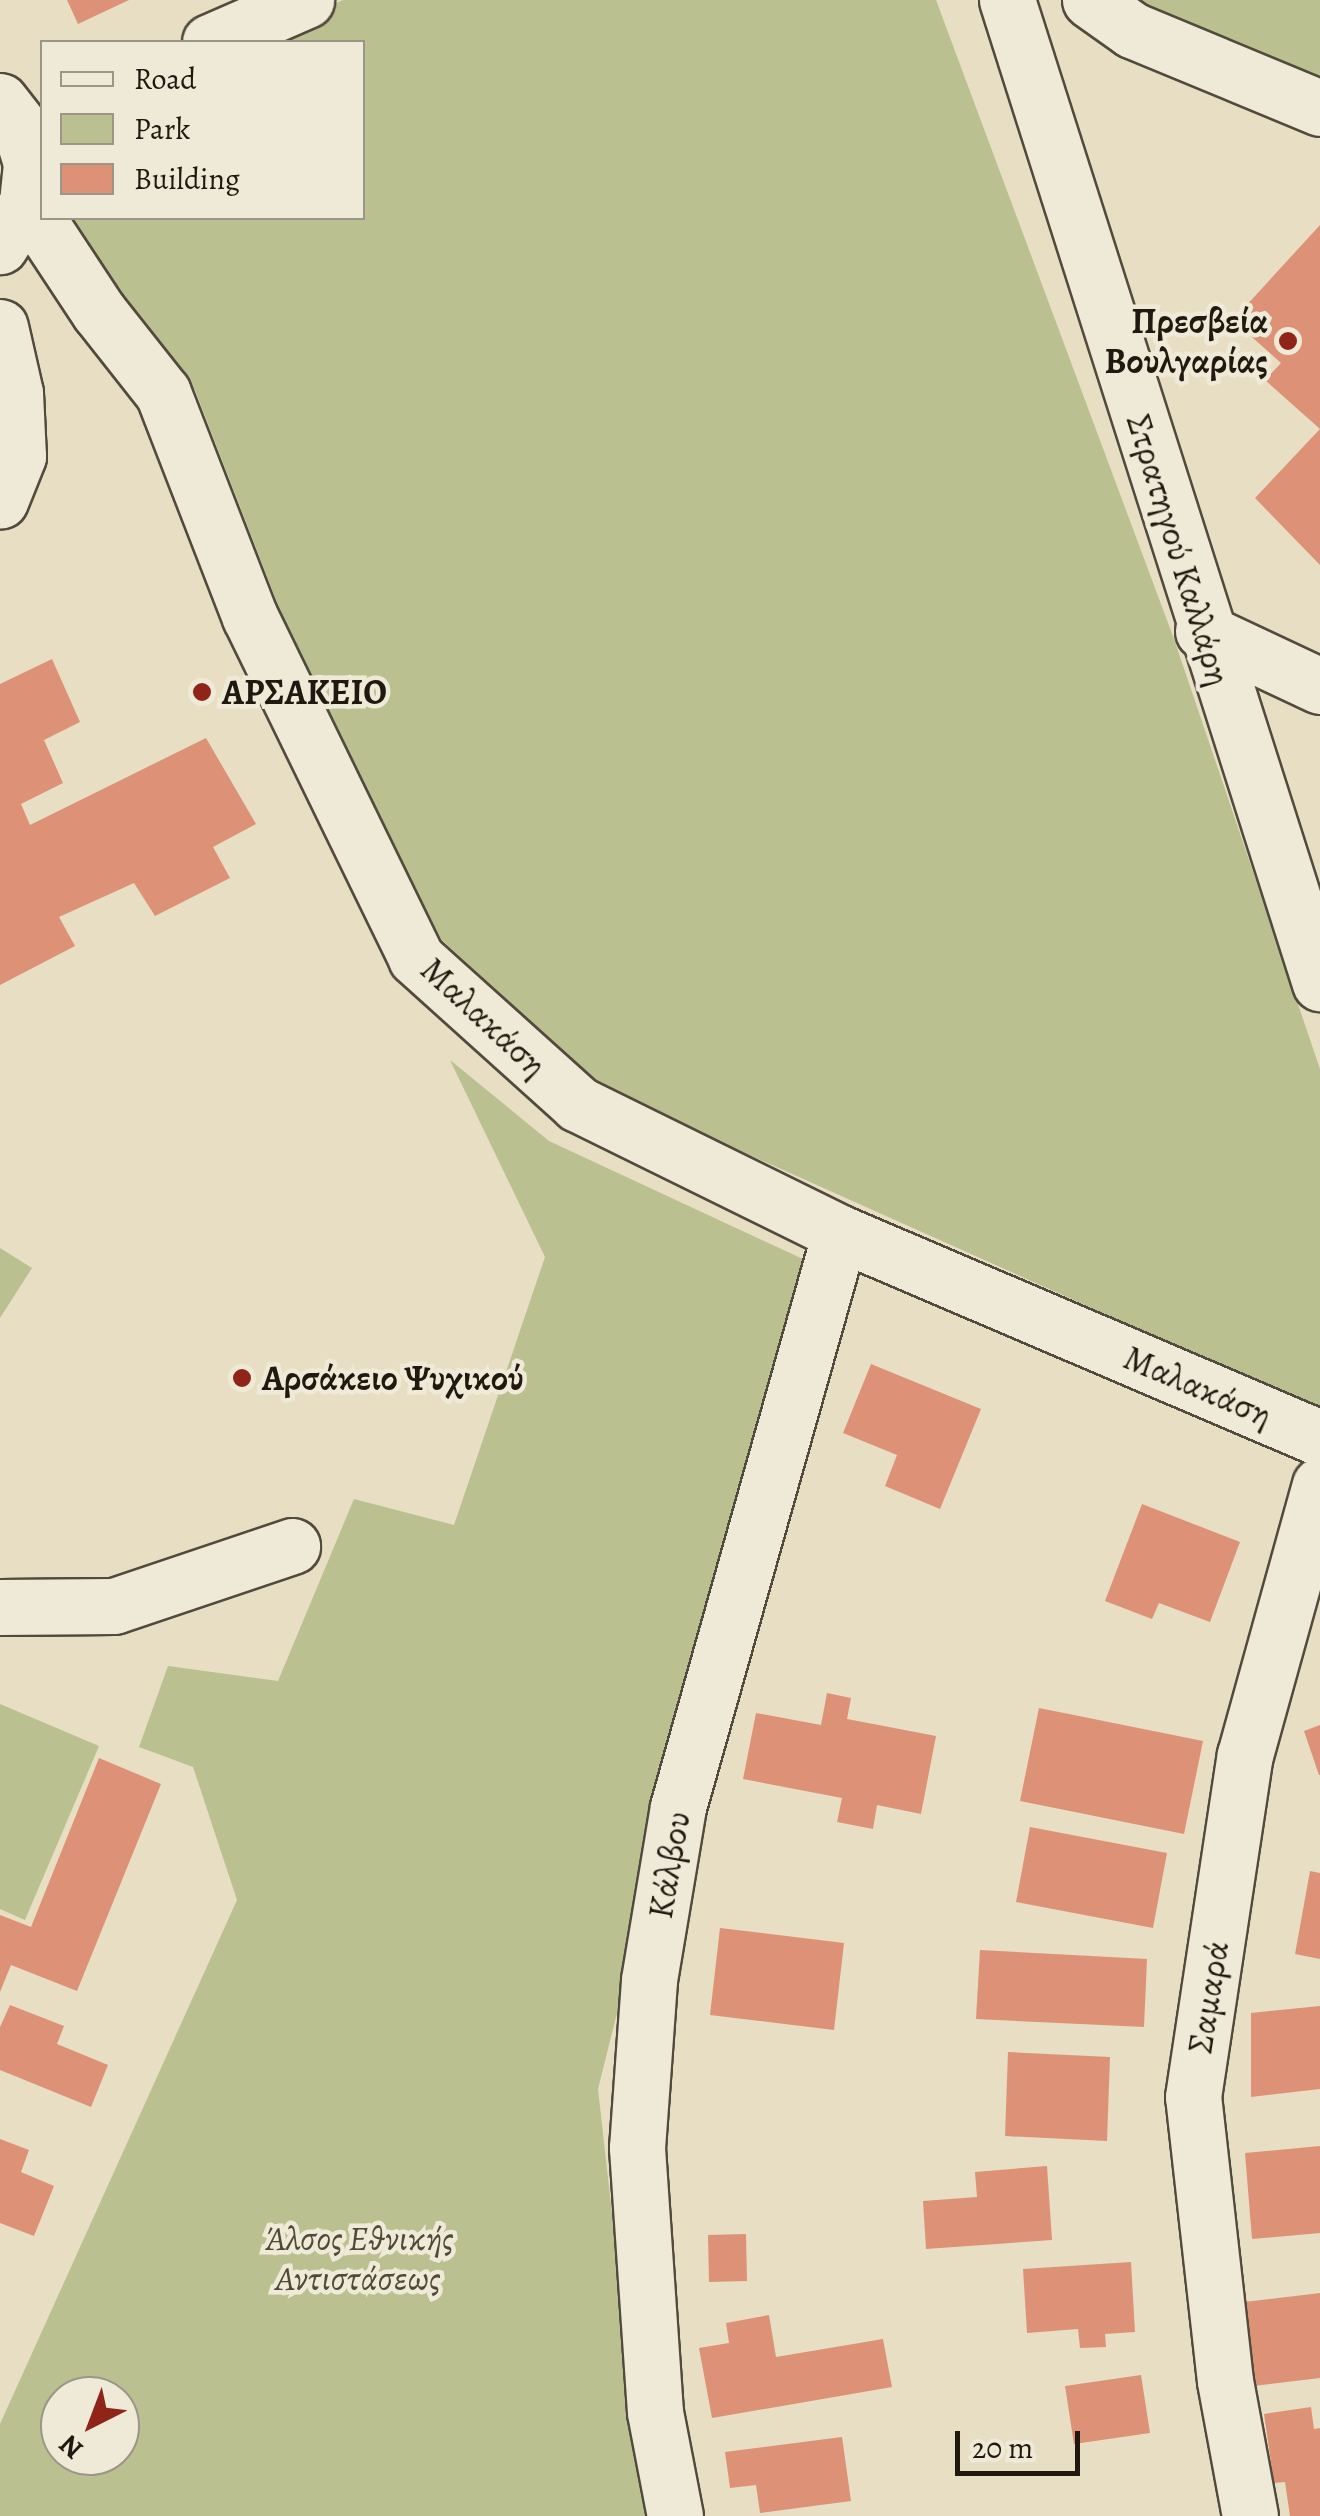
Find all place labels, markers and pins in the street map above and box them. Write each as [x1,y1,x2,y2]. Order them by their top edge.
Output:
place label: Πρεσβεία Βουλγαρίας [1105,300,1268,382]
marker: Πρεσβεία Βουλγαρίας [1277,330,1299,352]
place label: ΑΡΣΑΚΕΙΟ [222,671,387,713]
marker: ΑΡΣΑΚΕΙΟ [191,681,213,703]
place label: Αρσάκειο Ψυχικού [262,1357,524,1399]
marker: Αρσάκειο Ψυχικού [231,1367,253,1389]

